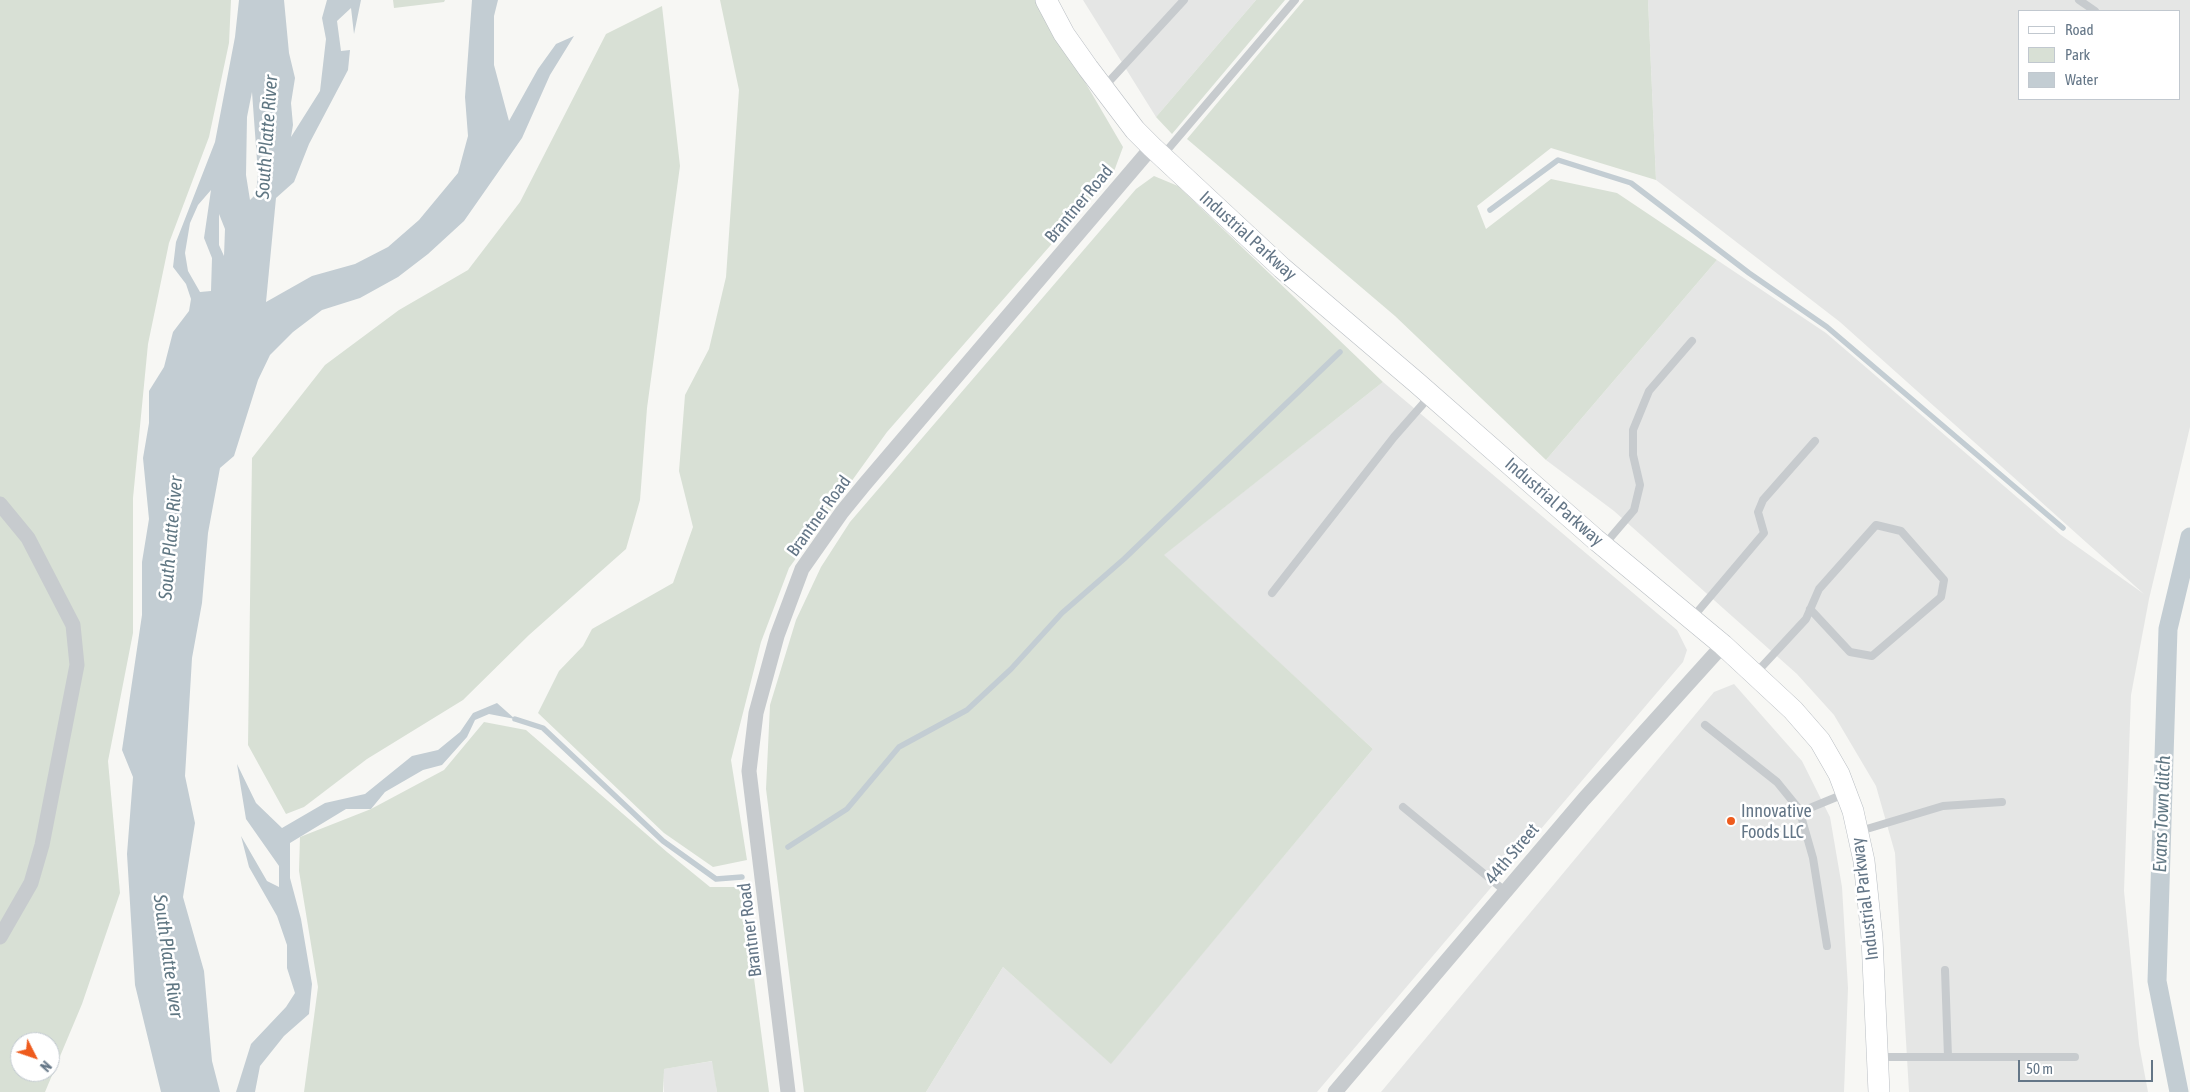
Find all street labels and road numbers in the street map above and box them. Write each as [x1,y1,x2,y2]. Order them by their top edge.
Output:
street label: Brantner Road [1040,161,1118,247]
street label: Industrial Parkway [1195,187,1301,285]
street label: Industrial Parkway [1500,453,1608,551]
street label: Brantner Road [782,471,856,561]
street label: 44th Street [1480,819,1544,889]
street label: Industrial Parkway [1847,836,1883,962]
street label: Brantner Road [734,882,766,978]

